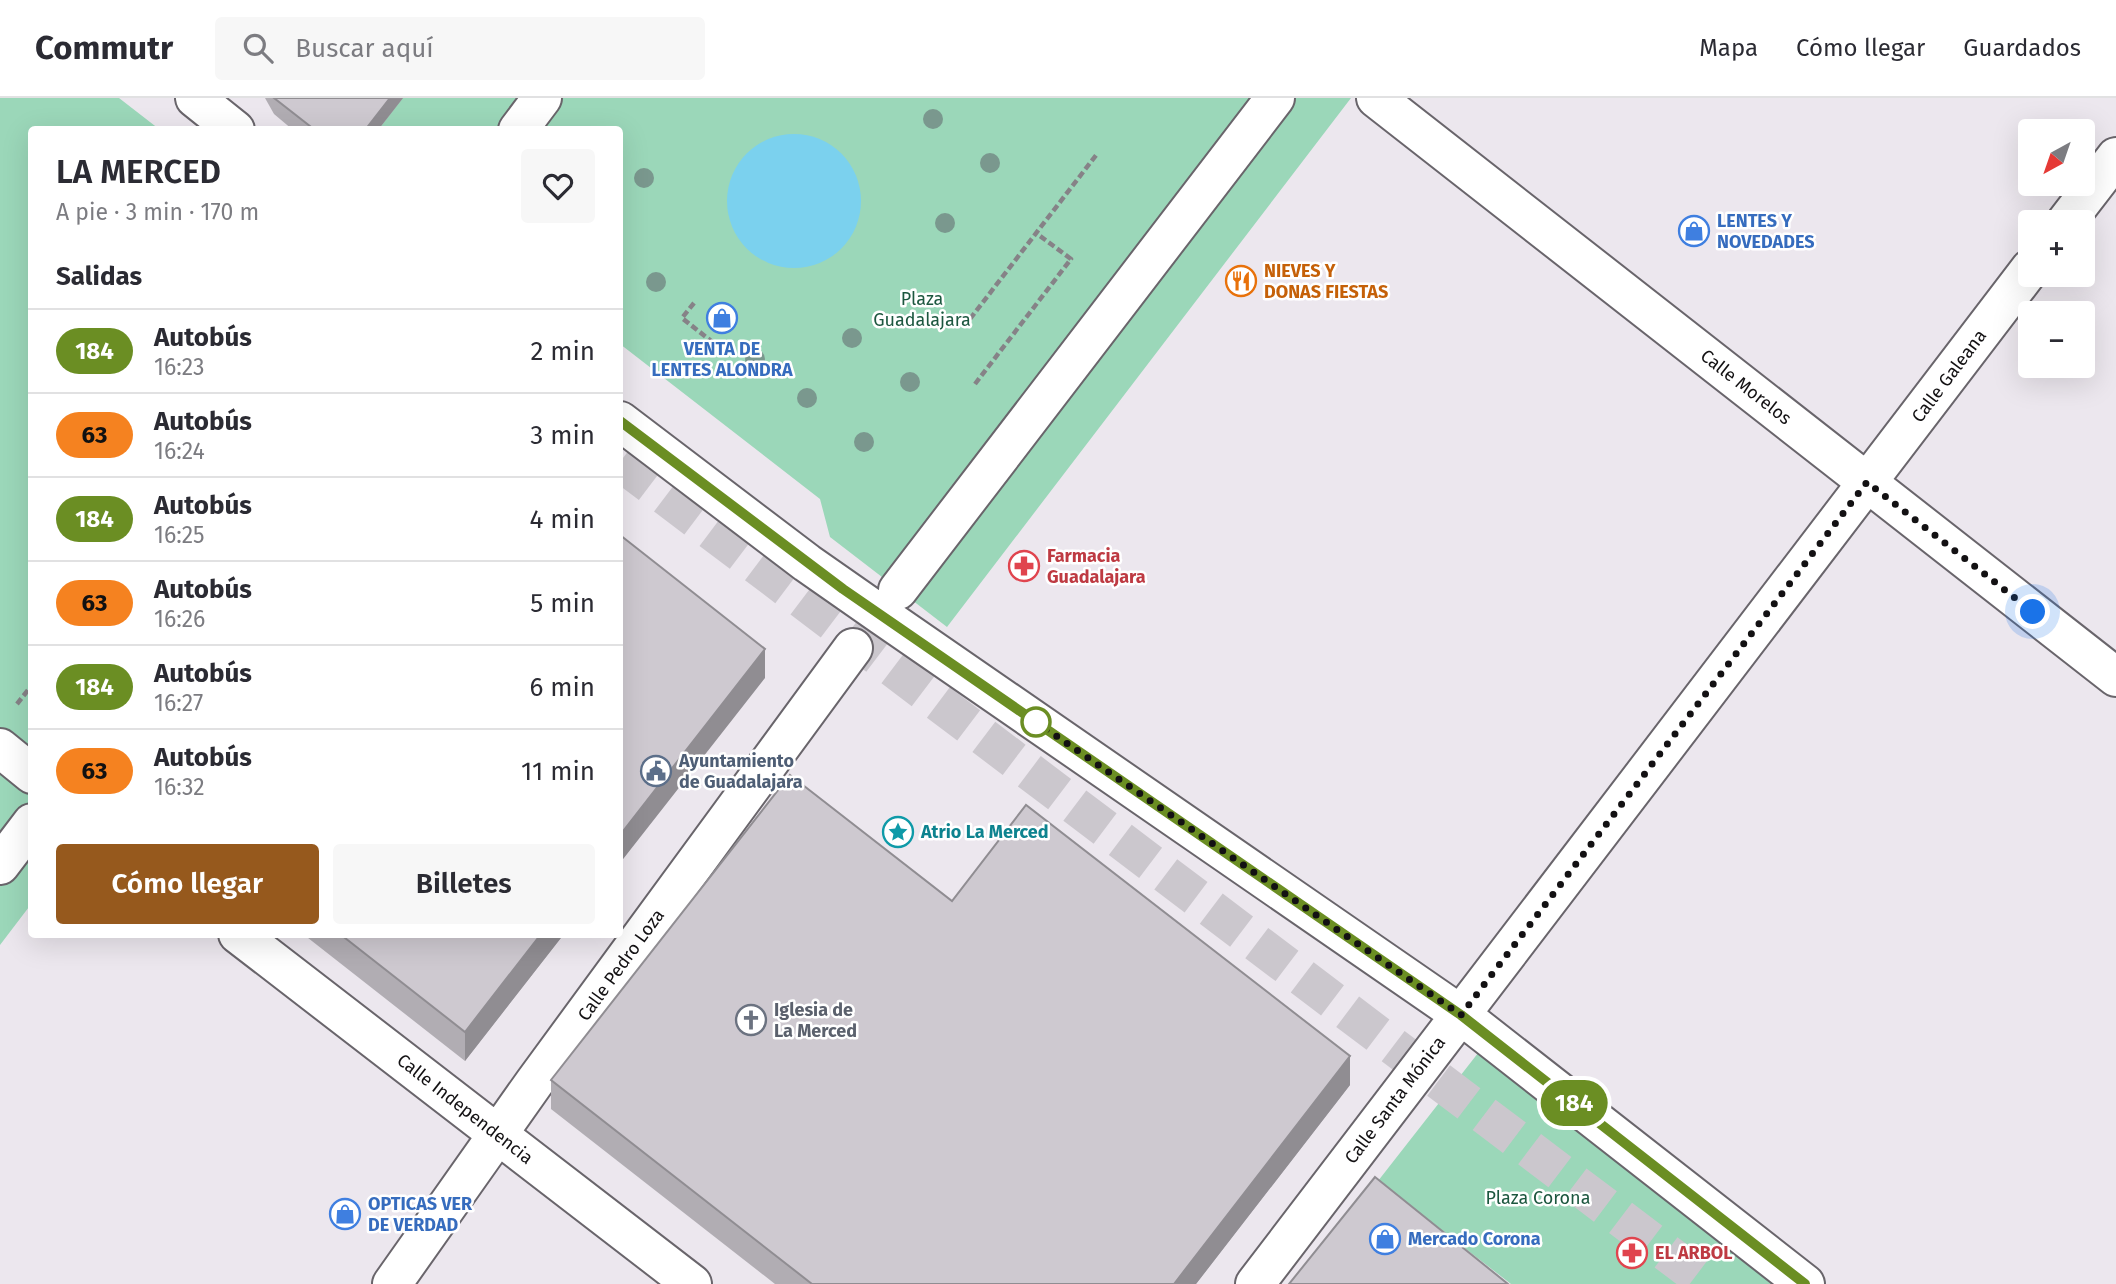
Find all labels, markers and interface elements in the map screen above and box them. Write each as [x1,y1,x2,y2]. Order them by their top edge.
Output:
search box [215,17,705,80]
text: Commutr [35,28,173,68]
icon: search [239,29,277,67]
text: Buscar aquí [295,33,434,64]
text: Mapa [1699,34,1758,62]
text: Cómo llegar [1796,34,1925,62]
text: Guardados [1963,34,2081,62]
north arrow [2018,119,2095,196]
map controls [2018,119,2095,378]
button: heart [521,149,595,223]
text: LA MERCED [56,152,221,192]
text: A pie · 3 min · 170 m [56,198,259,226]
place label: LENTES Y NOVEDADES [1717,210,1814,253]
button: + [2018,210,2095,287]
shop icon: LENTES Y NOVEDADES [1677,214,1711,248]
place label: NIEVES Y DONAS FIESTAS [1264,260,1388,303]
text: Salidas [56,261,142,292]
restaurant icon: NIEVES Y DONAS FIESTAS [1224,264,1258,298]
park label: Plaza Guadalajara [873,288,971,331]
shop icon: VENTA DE LENTES ALONDRA [705,301,739,335]
button: − [2018,301,2095,378]
text: Autobús [154,322,252,353]
street label: Calle Galeana [1907,325,1991,427]
text: 2 min [530,336,595,367]
text: 184 [75,337,114,365]
place label: VENTA DE LENTES ALONDRA [651,338,793,381]
street label: Calle Morelos [1696,345,1796,429]
text: 16:23 [154,353,205,381]
text: Autobús [154,406,252,437]
text: 3 min [530,420,595,451]
text: 63 [82,421,107,449]
text: 16:24 [154,437,205,465]
text: Autobús [154,490,252,521]
text: 4 min [529,504,595,535]
text: 184 [75,505,114,533]
text: 16:25 [154,521,205,549]
place label: Farmacia Guadalajara [1047,545,1146,588]
pharmacy icon: Farmacia Guadalajara [1007,549,1041,583]
text: Autobús [154,574,252,605]
text: 5 min [530,588,595,619]
text: 63 [82,589,107,617]
your location [2015,594,2050,629]
text: 16:26 [154,605,205,633]
text: Autobús [154,658,252,689]
text: 6 min [529,672,595,703]
text: 184 [75,673,114,701]
text: 16:27 [154,689,203,717]
unlabelled marker [1021,707,1051,737]
text: Autobús [154,742,252,773]
place label: Ayuntamiento de Guadalajara [678,750,803,793]
public building icon: Ayuntamiento de Guadalajara [639,754,673,788]
text: 11 min [521,756,595,787]
text: 63 [82,757,107,785]
text: 16:32 [154,773,205,801]
place icon: Atrio La Merced [881,815,915,849]
place label: Atrio La Merced [920,821,1049,843]
button: Cómo llegar [56,844,319,924]
button: Billetes [333,844,595,924]
street label: Calle Pedro Loza [573,905,669,1025]
place label: Iglesia de La Merced [774,999,857,1042]
church icon: Iglesia de La Merced [734,1003,768,1037]
street label: Calle Santa Mónica [1340,1032,1450,1168]
street label: Calle Independencia [393,1049,537,1169]
line badge: 184 [1534,1080,1614,1126]
text: 184 [1555,1089,1593,1117]
park label: Plaza Corona [1486,1187,1590,1209]
place label: OPTICAS VER DE VERDAD [368,1193,473,1236]
shop icon: OPTICAS VER DE VERDAD [328,1197,362,1231]
shop icon: Mercado Corona [1368,1222,1402,1256]
place label: Mercado Corona [1408,1228,1541,1250]
pharmacy icon: EL ARBOL [1615,1236,1649,1270]
place label: EL ARBOL [1655,1242,1732,1264]

